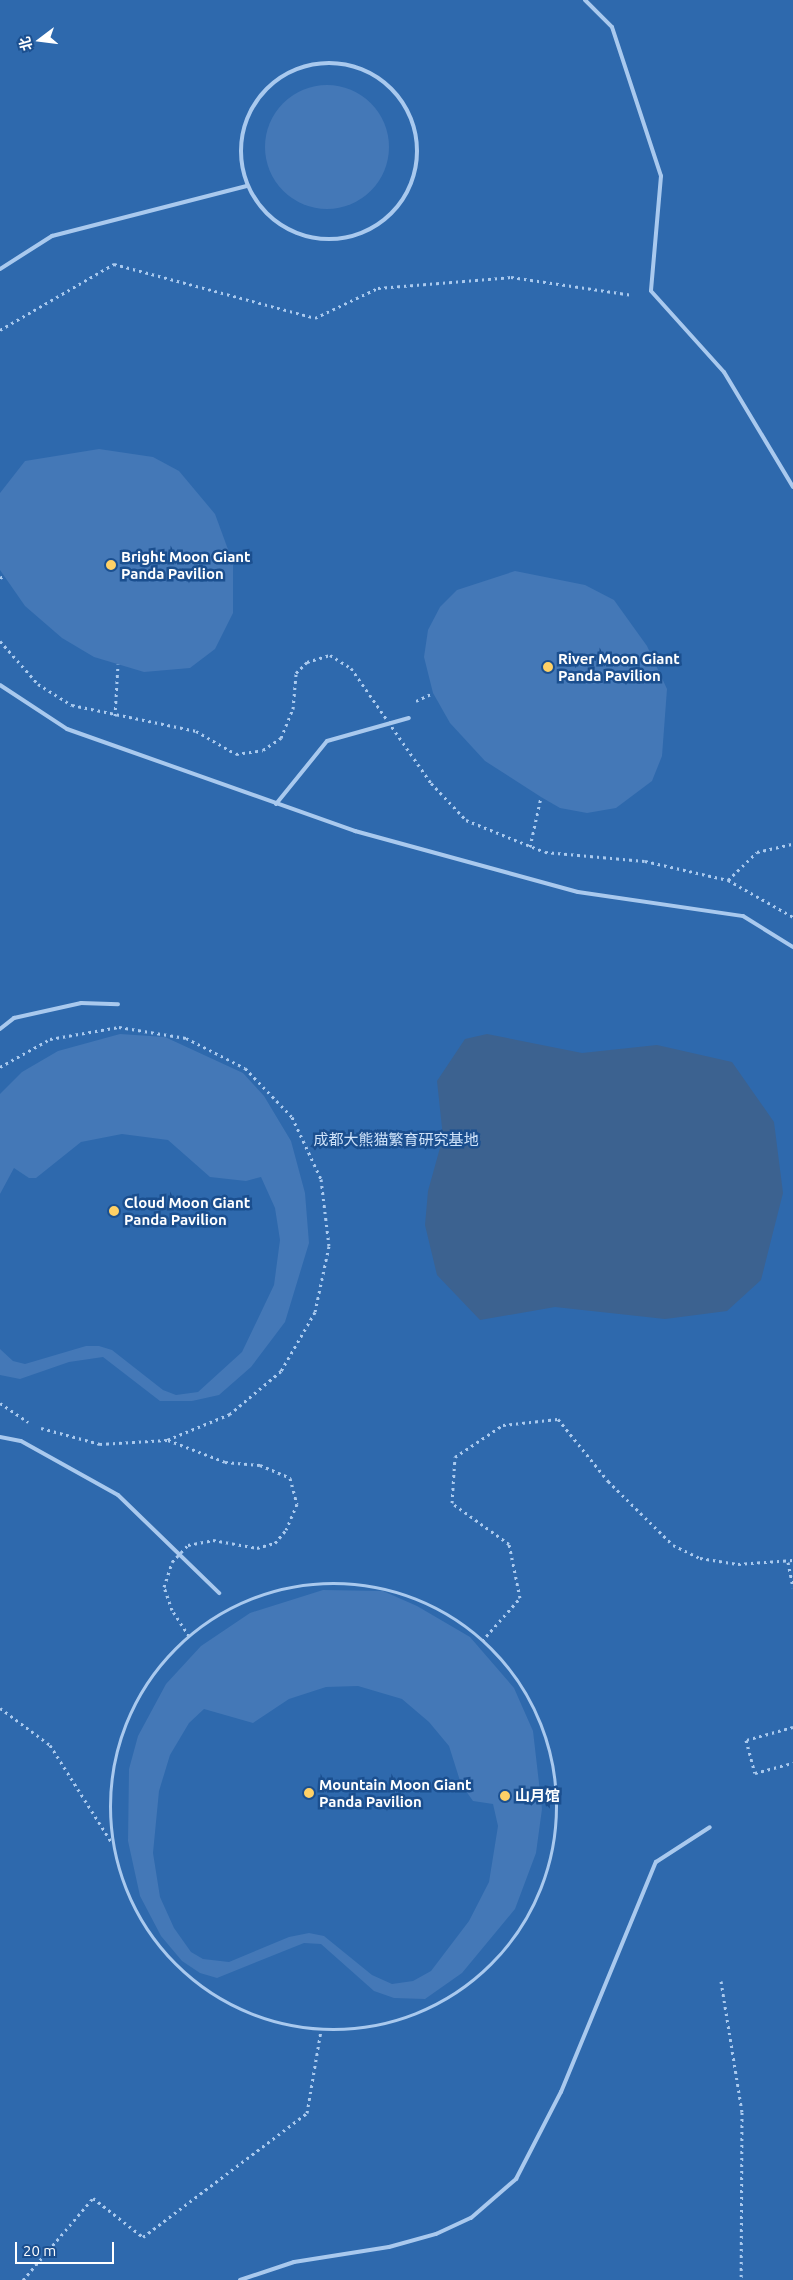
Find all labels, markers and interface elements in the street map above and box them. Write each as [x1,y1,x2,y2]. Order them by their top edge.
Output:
north arrow [15,15,65,65]
text: 北 [16,35,35,53]
place label: Bright Moon Giant Panda Pavilion [121,547,251,582]
marker: Bright Moon Giant Panda Pavilion [105,559,117,571]
place label: River Moon Giant Panda Pavilion [558,649,680,684]
marker: River Moon Giant Panda Pavilion [542,661,554,673]
park label: 成都大熊猫繁育研究基地 [314,1131,478,1149]
place label: Cloud Moon Giant Panda Pavilion [124,1193,250,1228]
marker: Cloud Moon Giant Panda Pavilion [108,1205,120,1217]
place label: Mountain Moon Giant Panda Pavilion [319,1775,471,1810]
marker: Mountain Moon Giant Panda Pavilion [303,1787,315,1799]
place label: 山月馆 [515,1787,560,1805]
marker: 山月馆 [499,1790,511,1802]
scale bar [18,2232,116,2264]
text: 20 m [23,2242,56,2259]

